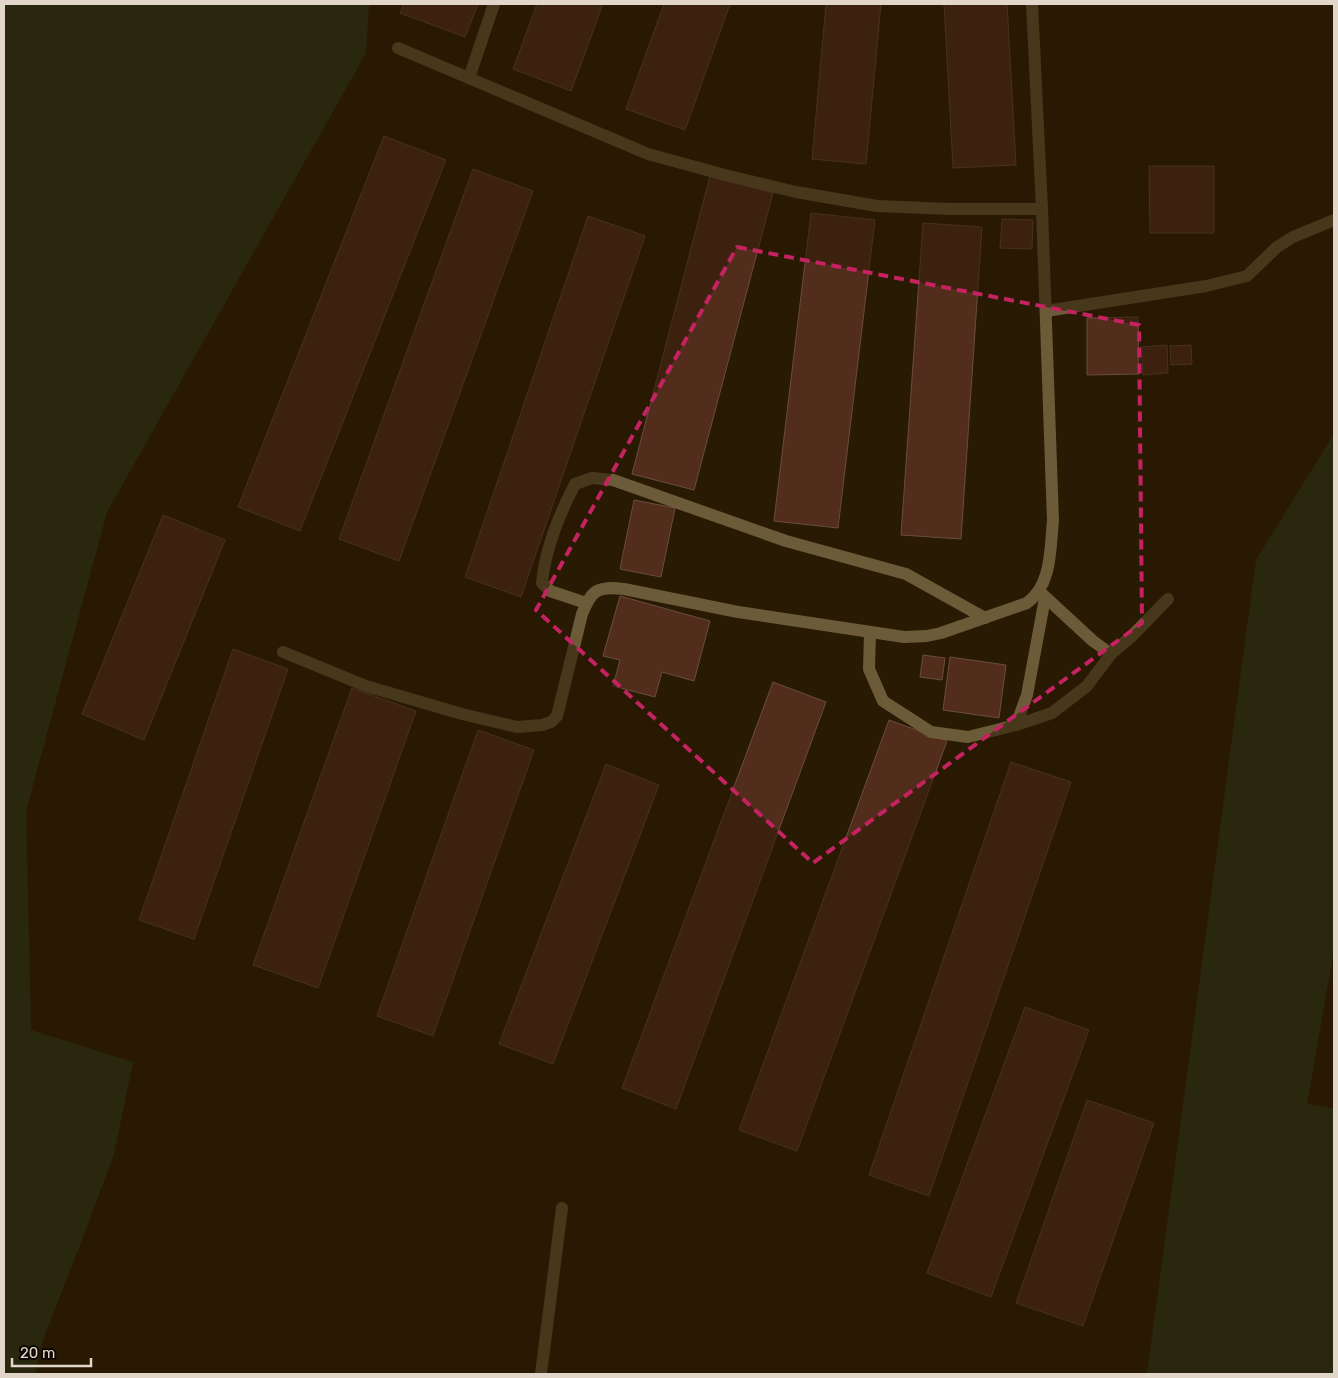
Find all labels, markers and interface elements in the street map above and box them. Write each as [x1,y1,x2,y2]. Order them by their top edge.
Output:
scale bar [12,1336,91,1368]
text: 20 m [20,1344,55,1362]

